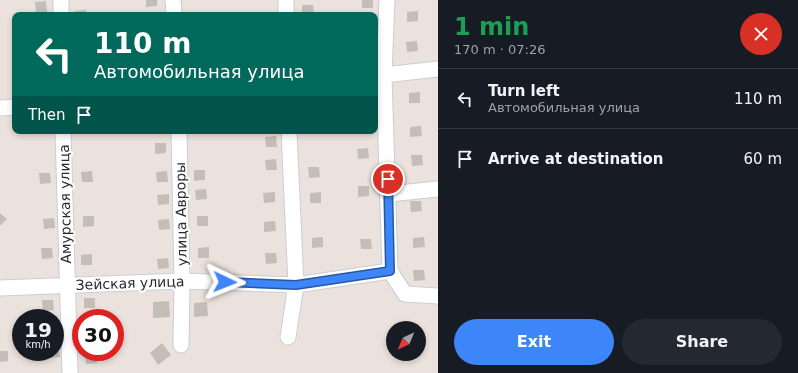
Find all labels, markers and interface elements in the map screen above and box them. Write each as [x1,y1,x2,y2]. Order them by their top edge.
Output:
text: 1 min [454,13,529,41]
button: close [740,13,782,55]
text: 110 m [94,27,191,60]
icon: left [28,28,80,80]
text: 170 m · 07:26 [454,42,545,57]
text: Автомобильная улица [94,61,304,82]
text: Turn left [488,82,560,100]
icon: left [454,88,476,110]
text: 110 m [734,90,782,108]
text: Автомобильная улица [488,100,640,115]
icon: arrive [73,104,95,126]
text: Then [28,106,65,124]
street label: Амурская улица [56,144,74,264]
icon: arrive [454,148,476,170]
text: Arrive at destination [488,150,663,168]
text: 60 m [744,150,782,168]
street label: улица Авроры [172,162,190,266]
pin [371,162,405,196]
icon: arrive [377,168,399,190]
position arrow [204,261,246,303]
street label: Зейская улица [75,273,185,293]
speed limit sign: 30 [72,309,124,361]
text: 19 [24,318,52,342]
button: Exit [454,319,614,365]
button: Share [622,319,782,365]
north arrow [386,321,426,361]
map controls [386,321,426,361]
text: km/h [25,339,51,350]

